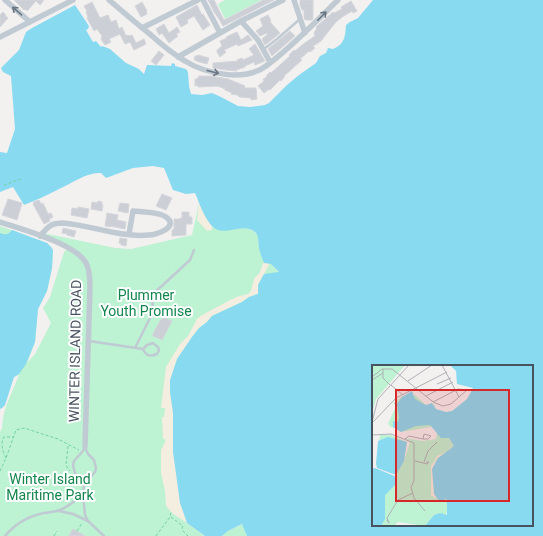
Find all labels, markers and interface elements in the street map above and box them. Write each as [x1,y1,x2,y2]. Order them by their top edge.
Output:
one-way arrow [12,6,23,15]
one-way arrow [317,11,327,21]
one-way arrow [207,69,220,76]
street label: WINTER ISLAND ROAD [66,280,84,422]
park label: Plummer Youth Promise [100,287,192,319]
inset map [372,365,533,526]
park label: Winter Island Maritime Park [6,471,95,503]

